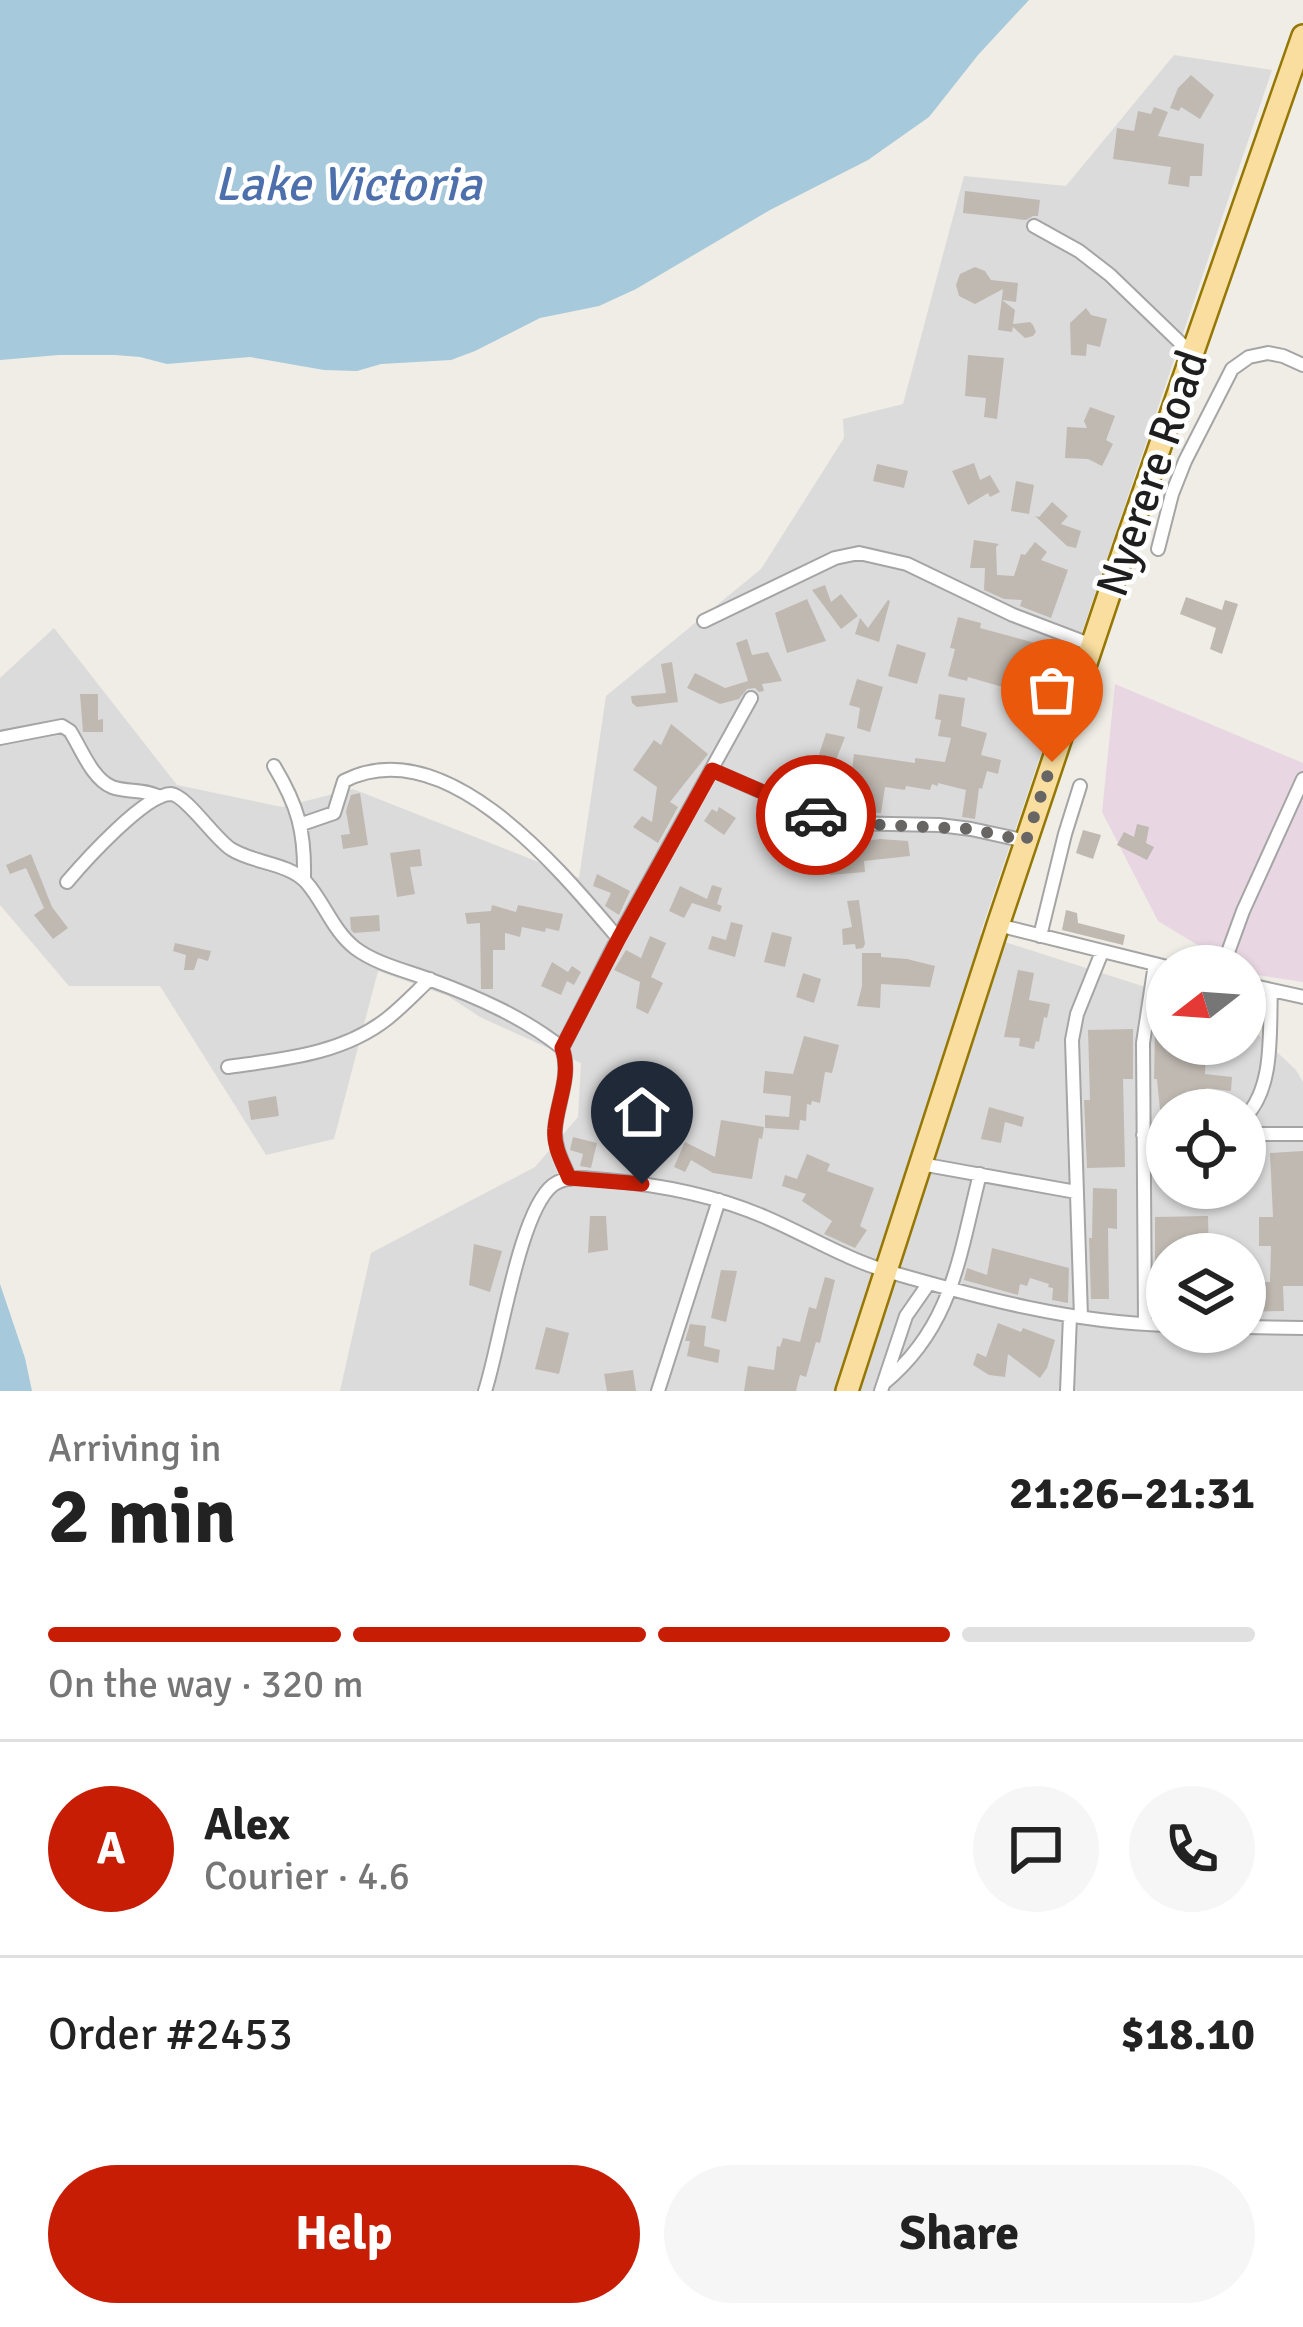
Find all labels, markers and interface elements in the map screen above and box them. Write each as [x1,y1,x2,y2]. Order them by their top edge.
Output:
water label: Lake Victoria [215,155,483,214]
street label: Nyerere Road [1085,343,1220,604]
pin [1001,639,1103,762]
icon: bag [1019,657,1085,723]
courier [756,755,876,875]
icon: car [783,782,849,848]
north arrow [1146,945,1266,1065]
map controls [1146,945,1266,1353]
pin [591,1061,693,1184]
icon: home [609,1079,675,1145]
button: locate [1146,1089,1266,1209]
button: layers [1146,1233,1266,1353]
text: Arriving in [48,1424,222,1472]
text: 21:26–21:31 [1009,1466,1255,1521]
text: 2 min [48,1469,236,1565]
text: On the way · 320 m [48,1660,364,1708]
button: chat [973,1786,1099,1912]
button: phone [1129,1786,1255,1912]
text: Alex [204,1797,290,1852]
text: A [97,1821,125,1876]
text: Courier · 4.6 [204,1852,410,1900]
text: Order #2453 [48,2007,293,2062]
text: $18.10 [1121,2007,1255,2062]
button: Help [48,2165,640,2303]
button: Share [664,2165,1255,2303]

